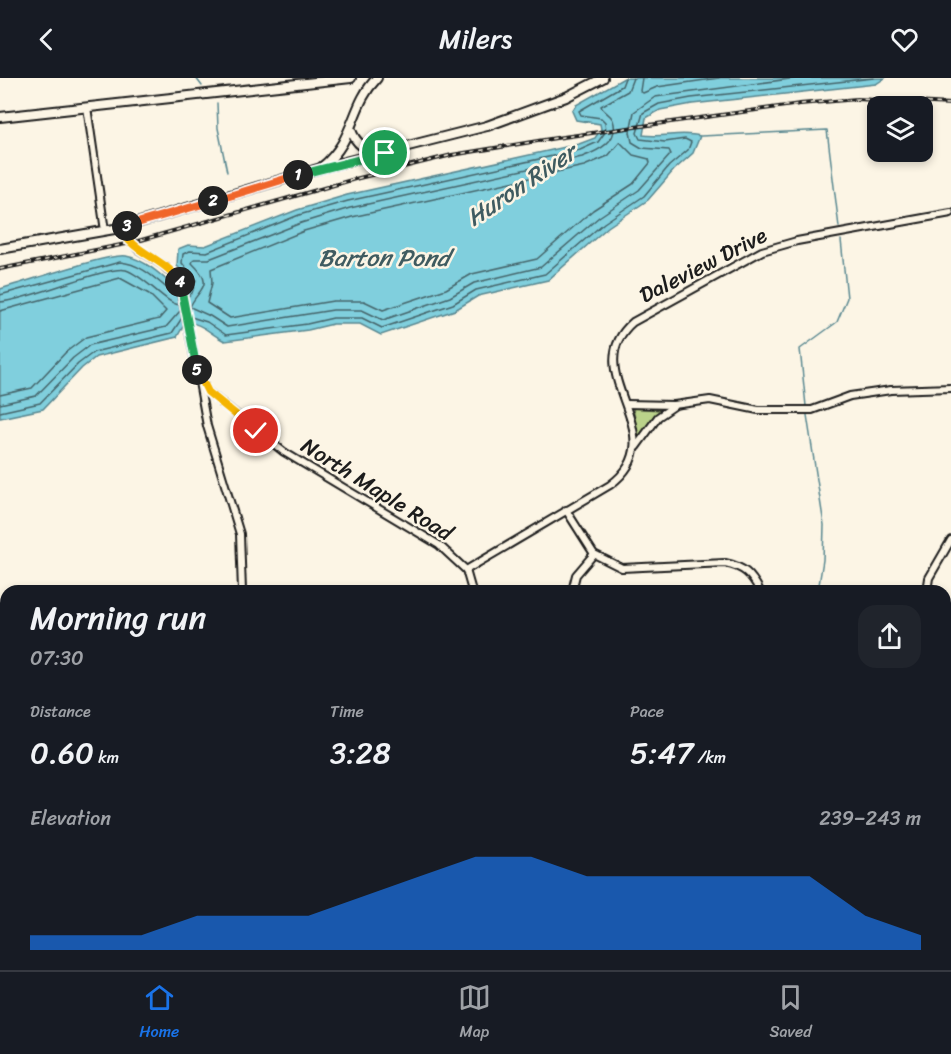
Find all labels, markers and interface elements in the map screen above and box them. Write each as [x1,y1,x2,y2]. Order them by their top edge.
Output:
text: Milers [439,15,512,63]
icon: back [30,23,63,56]
icon: heart [888,23,921,56]
map controls [867,96,933,162]
button: layers [867,96,933,162]
pin [359,127,410,178]
water label: Huron River [457,130,588,238]
icon: arrive [368,136,401,169]
pin: 1 [283,160,313,190]
text: 1 [295,160,301,189]
pin: 2 [198,186,228,216]
text: 2 [208,186,218,215]
pin: 3 [112,211,142,241]
text: 3 [123,211,131,240]
street label: Daleview Drive [632,216,774,314]
water label: Barton Pond [318,237,456,279]
pin: 4 [165,267,195,297]
text: 4 [175,267,185,296]
pin: 5 [182,355,212,385]
text: 5 [192,355,202,384]
pin [230,405,281,456]
icon: check [239,414,272,447]
street label: North Maple Road [293,427,462,552]
text: Morning run [30,589,206,647]
button: share [858,605,921,668]
text: 07:30 [30,641,84,676]
text: Distance [30,697,91,726]
text: Time [330,697,364,726]
text: Pace [630,697,664,726]
text: 0.60 [30,726,94,780]
text: 3:28 [330,726,391,780]
text: 5:47 [630,726,693,780]
text: km [94,743,119,772]
text: /km [693,743,726,772]
text: Elevation [30,801,111,836]
text: 239–243 m [819,801,921,836]
tab: Home [139,981,179,1046]
tab: Map [458,981,491,1046]
tab: Saved [769,981,812,1046]

